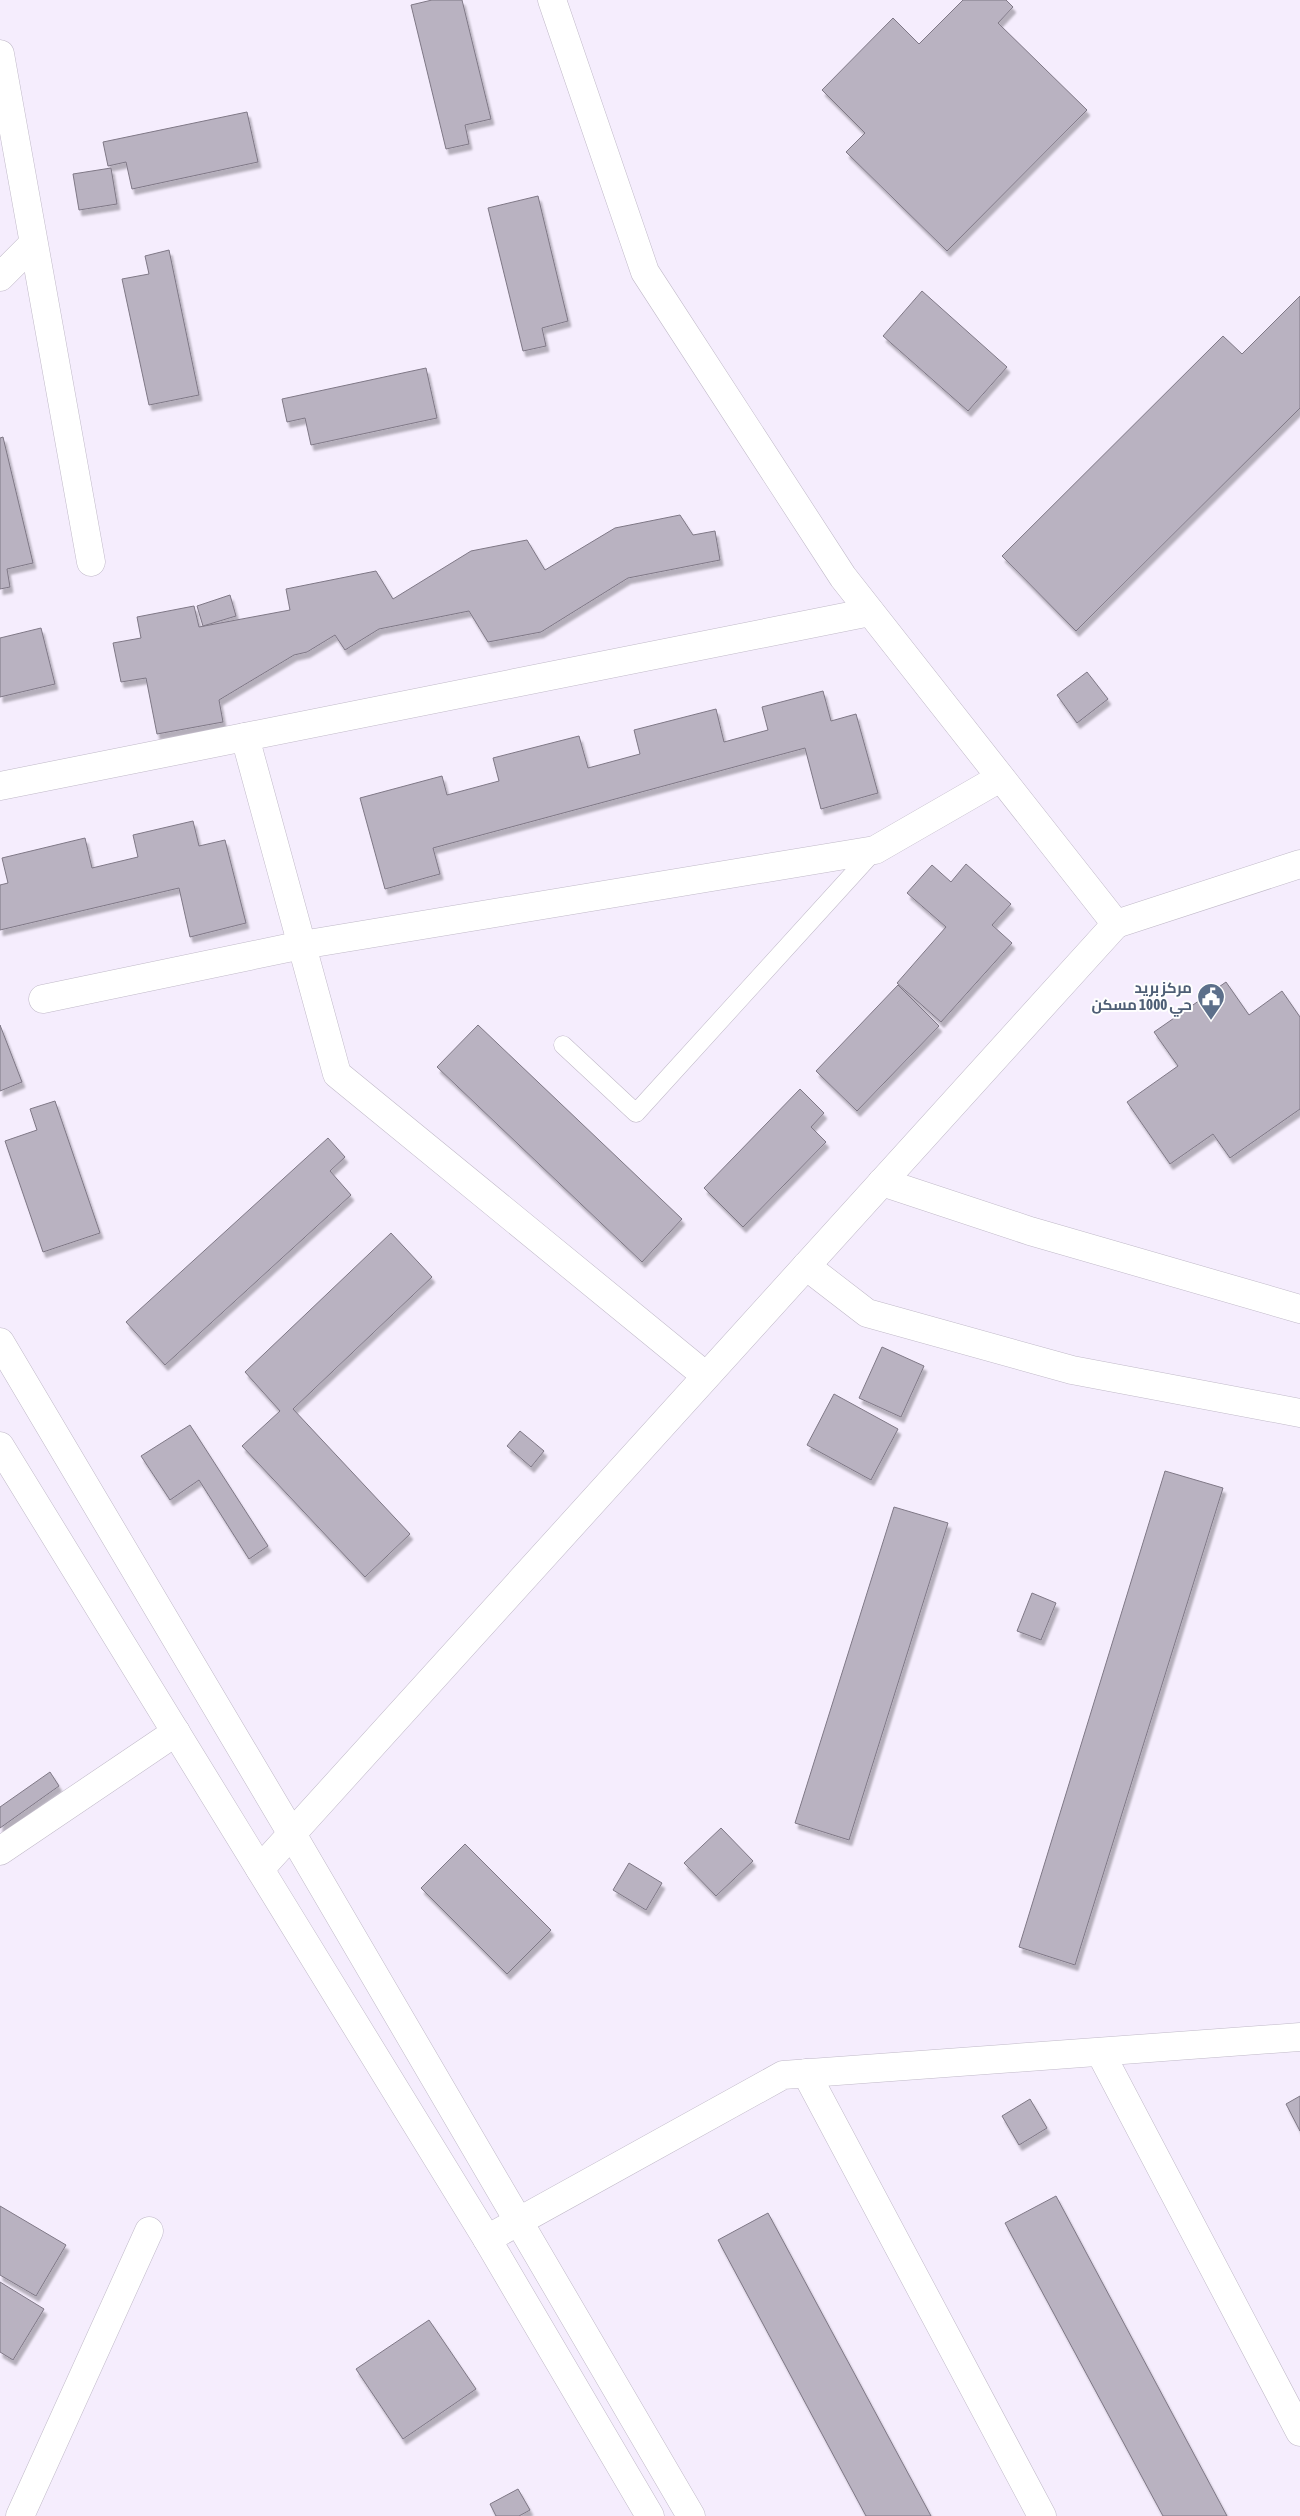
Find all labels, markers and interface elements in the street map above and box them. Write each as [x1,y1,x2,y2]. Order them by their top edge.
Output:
place label: مركز بريد حي 1000 مسكن [1091,979,1192,1017]
public building icon: مركز بريد حي 1000 مسكن [1196,982,1226,1021]

